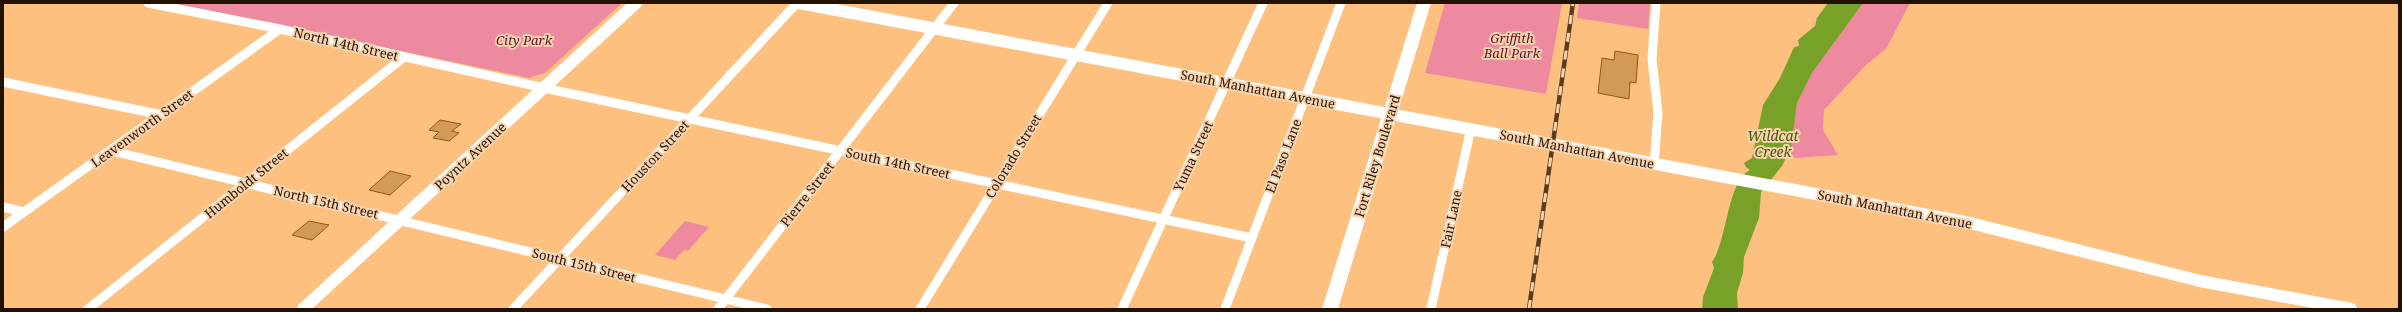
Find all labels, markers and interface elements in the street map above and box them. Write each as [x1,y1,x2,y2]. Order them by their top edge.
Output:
street label: North 14th Street [292,23,400,65]
park label: Griffith Ball Park [1483,29,1541,62]
park label: City Park [496,31,553,49]
street label: South Manhattan Avenue [1179,65,1337,113]
street label: Leavenworth Street [87,84,197,171]
street label: Fort Riley Boulevard [1350,92,1404,220]
street label: Colorado Street [981,110,1045,201]
street label: Houston Street [617,116,693,196]
street label: El Paso Lane [1261,116,1305,196]
street label: Poyntz Avenue [430,118,510,194]
street label: Yuma Street [1168,118,1217,195]
street label: South Manhattan Avenue [1498,125,1656,173]
water label: Wildcat Creek [1747,126,1800,161]
street label: Humboldt Street [200,143,292,222]
street label: South 14th Street [844,143,952,183]
street label: Pierre Street [776,157,838,230]
street label: North 15th Street [272,181,380,223]
street label: South Manhattan Avenue [1816,185,1974,233]
street label: Fair Lane [1436,188,1466,250]
street label: South 15th Street [530,243,638,287]

